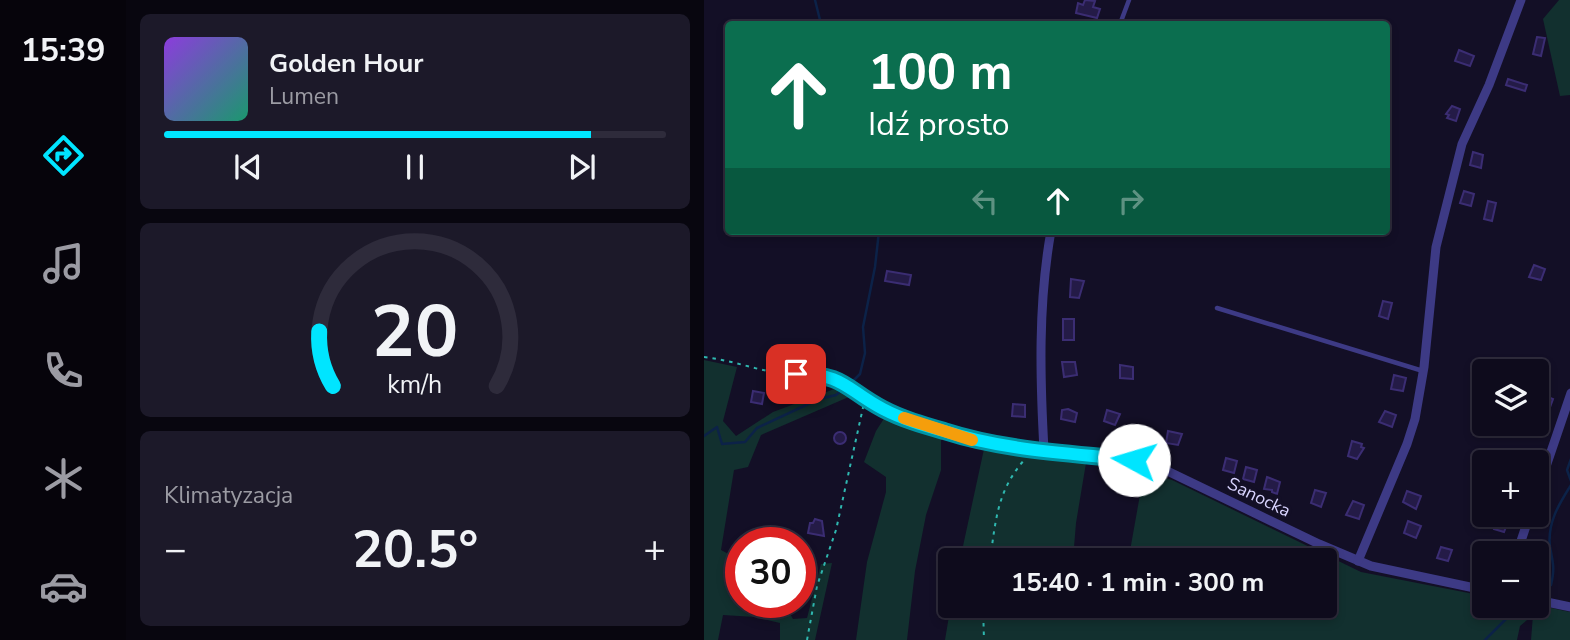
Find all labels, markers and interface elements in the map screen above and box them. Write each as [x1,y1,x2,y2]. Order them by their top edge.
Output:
text: 15:39 [21,29,105,72]
text: 100 m [868,39,1012,106]
text: Golden Hour [269,46,424,81]
icon: ahead [753,49,844,140]
text: Lumen [269,81,339,112]
text: Idź prosto [868,103,1010,146]
icon: directions [39,131,88,180]
icon: previous [229,148,267,186]
icon: pause [396,148,434,186]
icon: next [563,148,601,186]
icon: left [966,182,1004,220]
icon: ahead [1039,182,1077,220]
icon: right [1112,182,1150,220]
icon: music [39,239,88,288]
text: 20 [371,282,459,382]
pin [766,344,826,404]
icon: phone [39,346,88,395]
icon: arrive [777,355,815,393]
map controls [1472,359,1549,618]
button: layers [1472,359,1549,436]
text: km/h [387,368,443,402]
position arrow [1097,423,1171,497]
button: + [1472,450,1549,527]
icon: climate [39,454,88,503]
street label: Sanocka [1223,471,1295,523]
text: Klimatyzacja [164,480,293,511]
text: 20.5° [352,514,478,585]
text: − [164,524,187,575]
text: + [643,524,666,575]
speed limit sign: 30 [725,527,816,618]
button: − [1472,541,1549,618]
icon: car [39,562,88,611]
text: 15:40 · 1 min · 300 m [1011,565,1264,600]

